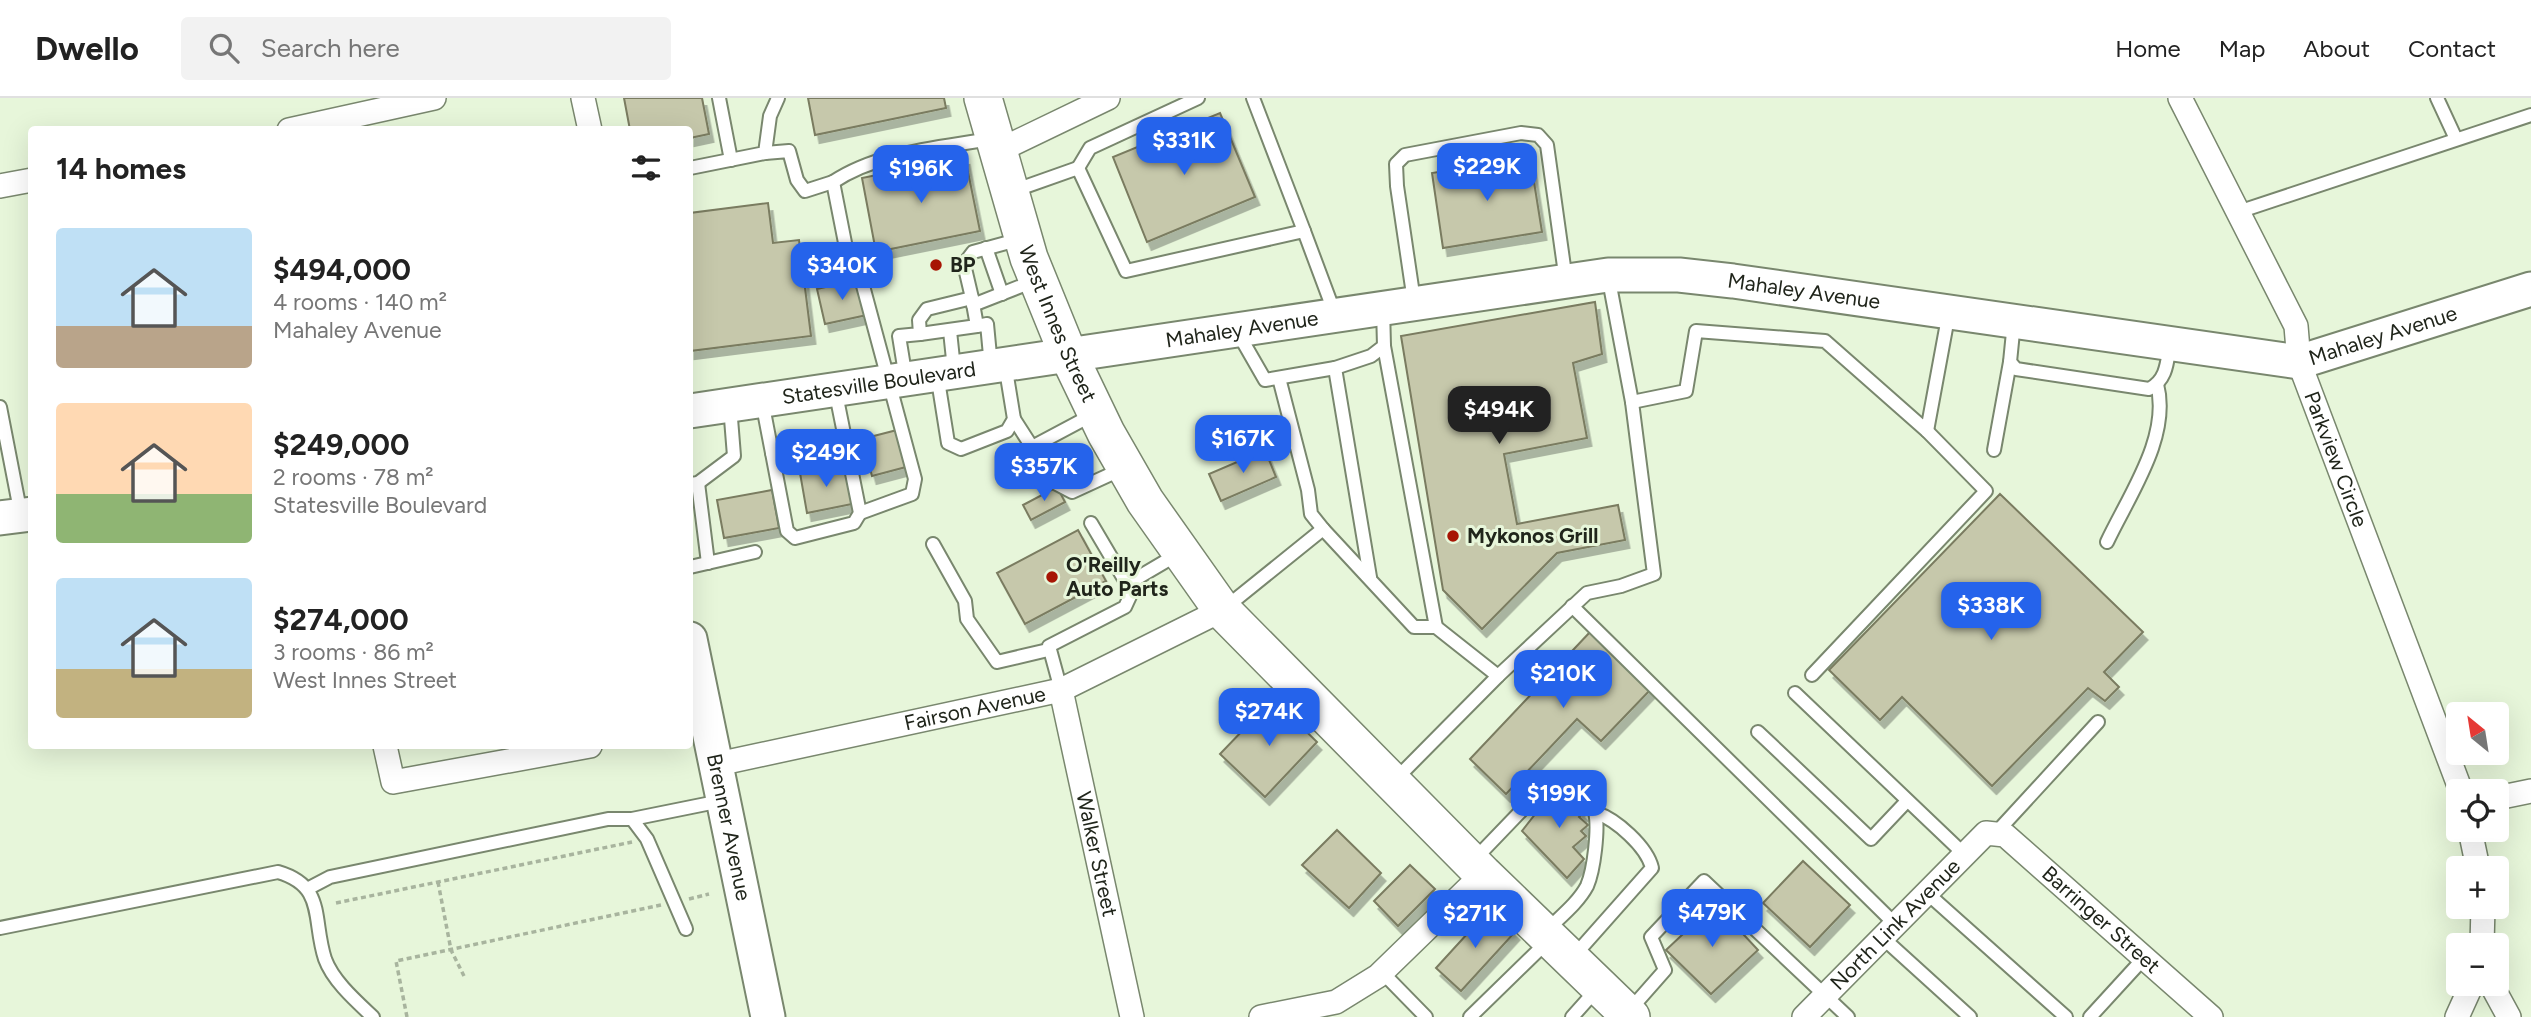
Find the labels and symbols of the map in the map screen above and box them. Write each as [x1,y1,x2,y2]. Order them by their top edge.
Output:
pin: $331K [1135,118,1233,177]
pin: $229K [1438,144,1536,203]
pin: $196K [872,146,970,205]
pin: $340K [793,242,891,302]
street label: West Innes Street [1014,242,1102,406]
place label: BP [950,252,976,277]
marker: BP [928,257,944,273]
street label: Mahaley Avenue [1726,267,1882,314]
street label: Mahaley Avenue [2305,300,2460,370]
street label: Mahaley Avenue [1164,305,1320,352]
street label: Statesville Boulevard [780,356,978,409]
pin: $494K [1450,386,1548,446]
street label: Parkview Circle [2299,388,2373,531]
pin: $167K [1194,416,1292,475]
pin: $249K [777,430,875,489]
pin: $357K [995,444,1093,503]
place label: Mykonos Grill [1467,523,1598,548]
marker: Mykonos Grill [1445,528,1461,544]
place label: O'Reilly Auto Parts [1066,552,1168,601]
marker: O'Reilly Auto Parts [1044,569,1060,585]
pin: $338K [1942,582,2040,642]
pin: $210K [1514,650,1612,710]
street label: Fairson Avenue [902,681,1048,735]
pin: $274K [1220,688,1318,748]
north arrow [2446,702,2510,765]
street label: Brenner Avenue [702,751,757,903]
pin: $199K [1510,770,1608,830]
street label: Walker Street [1071,789,1123,919]
street label: North Link Avenue [1825,853,1965,995]
street label: Barringer Street [2037,861,2166,978]
pin: $271K [1426,890,1524,950]
pin: $479K [1663,890,1761,949]

